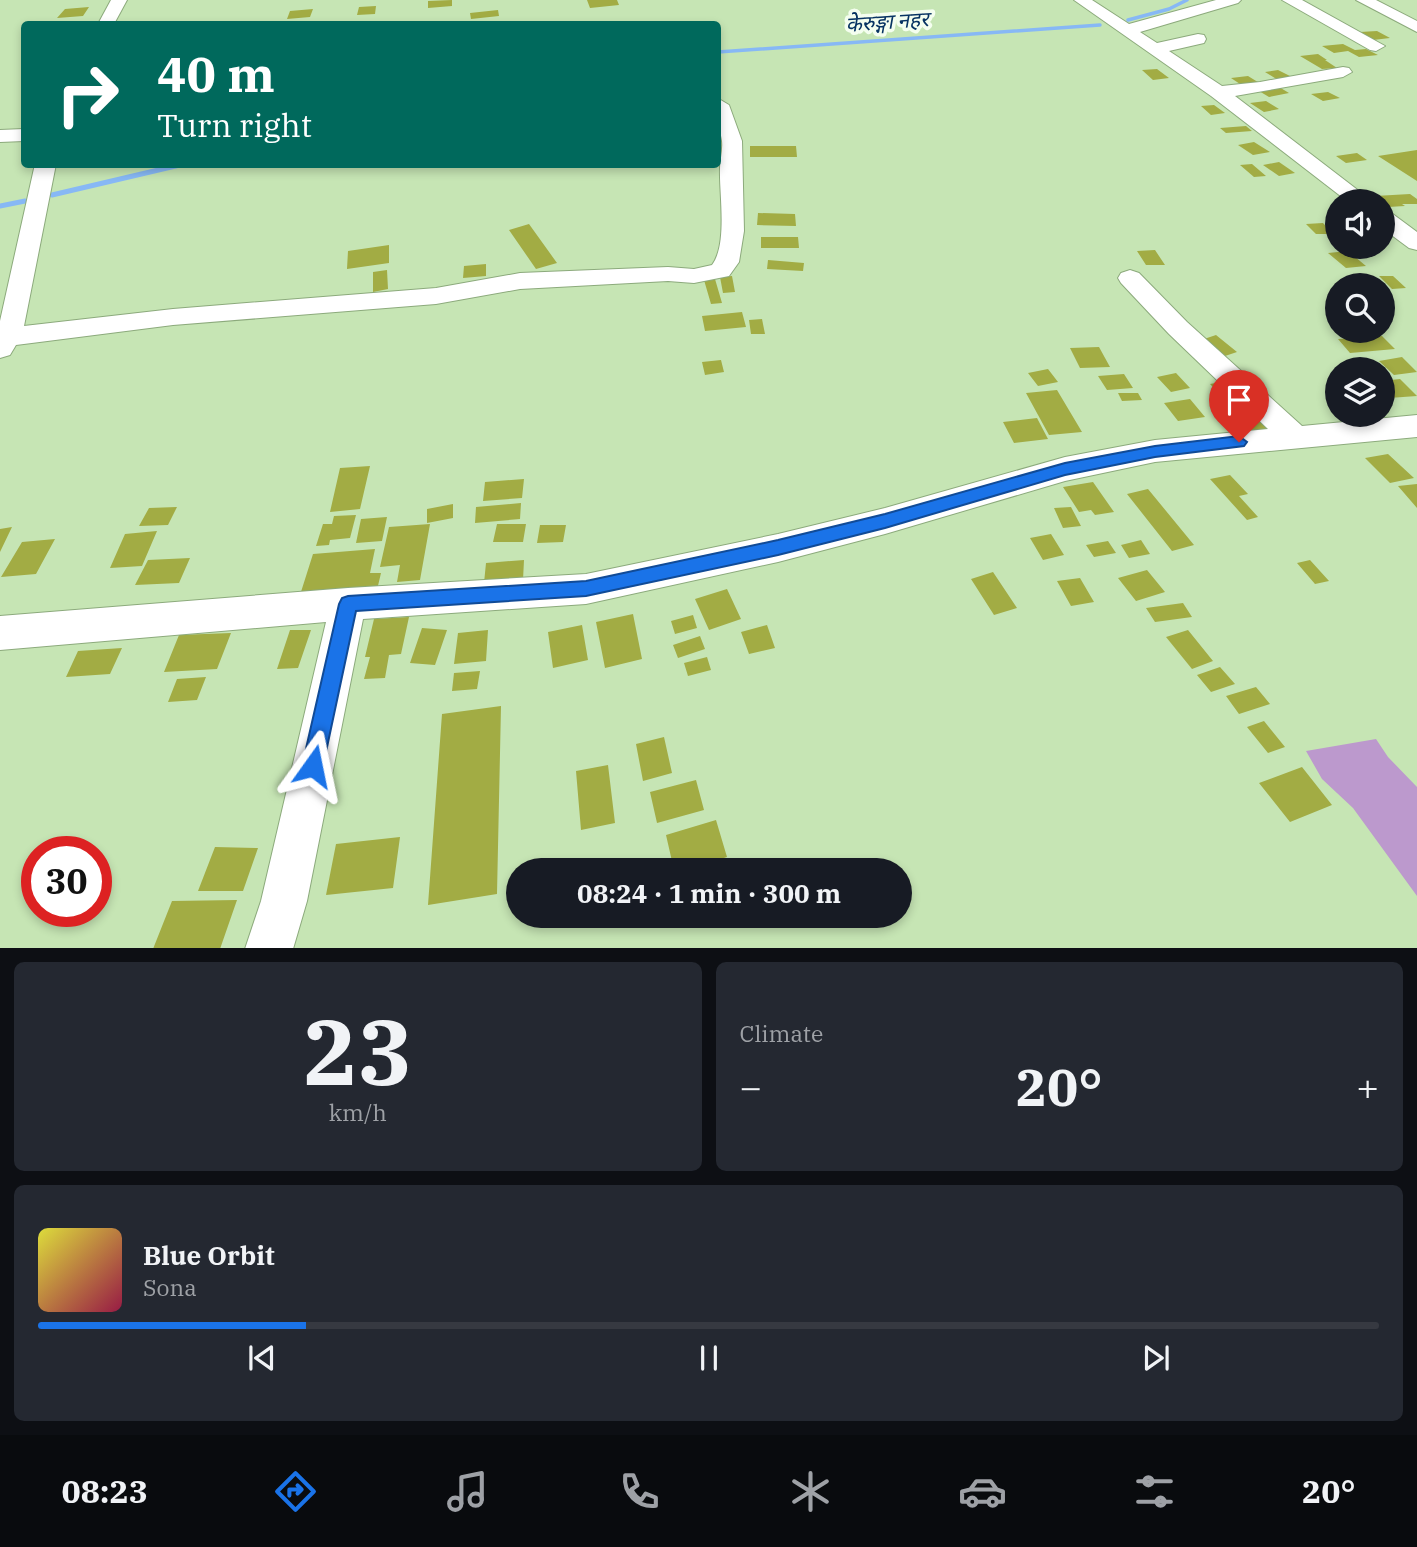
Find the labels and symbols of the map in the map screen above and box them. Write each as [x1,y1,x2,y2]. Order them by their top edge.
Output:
water label: केेरुङ्गा नहर [844,4,934,38]
pin [1209,370,1269,442]
position arrow [276,729,350,803]
speed limit sign: 30 [21,836,112,927]

